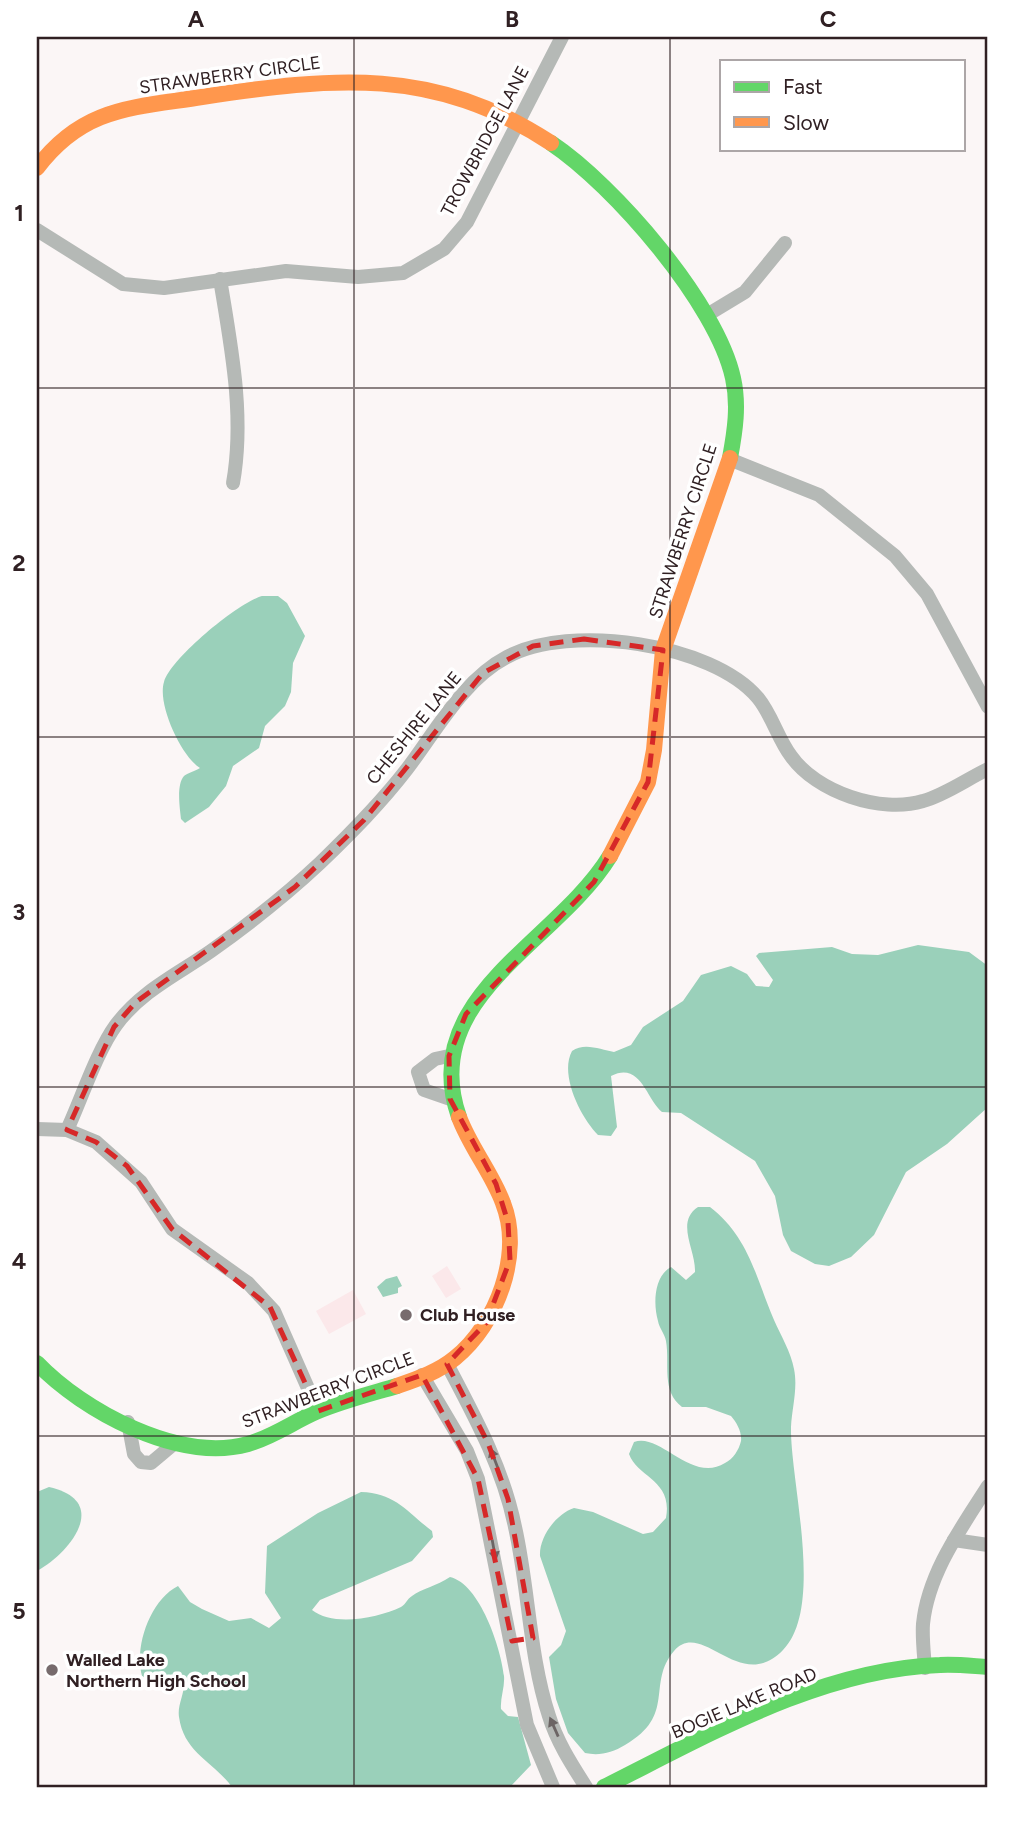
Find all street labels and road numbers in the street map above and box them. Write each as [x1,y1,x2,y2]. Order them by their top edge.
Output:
street label: STRAWBERRY CIRCLE [138,51,322,99]
street label: TROWBRIDGE LANE [436,62,534,220]
street label: STRAWBERRY CIRCLE [644,441,722,621]
street label: CHESHIRE LANE [362,667,466,789]
street label: STRAWBERRY CIRCLE [239,1347,417,1433]
street label: BOGIE LAKE ROAD [668,1662,820,1744]

